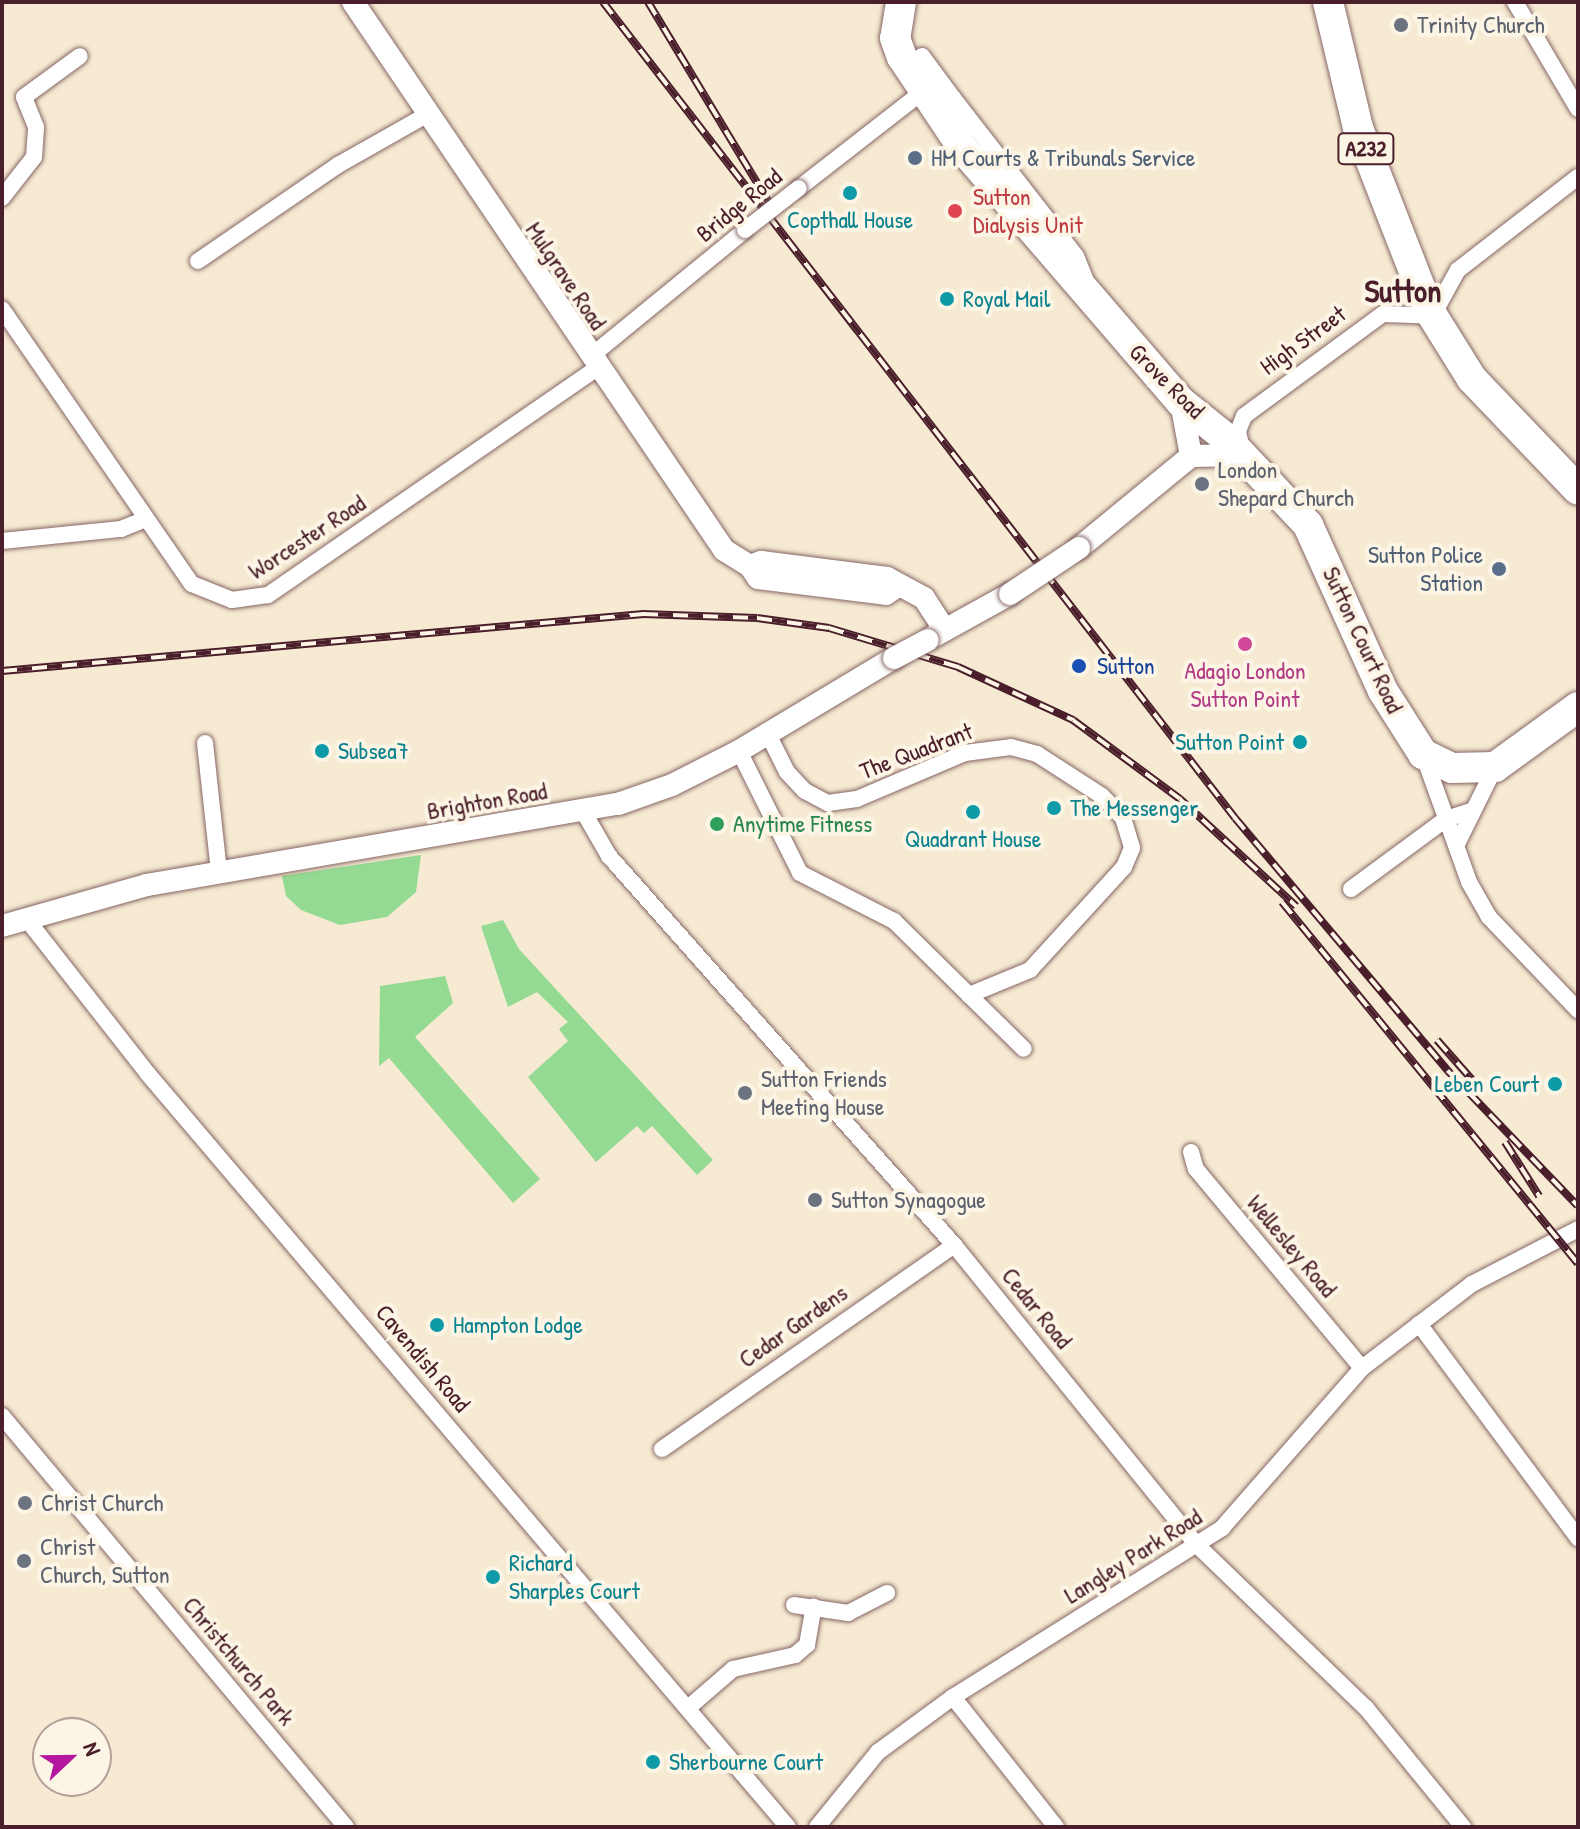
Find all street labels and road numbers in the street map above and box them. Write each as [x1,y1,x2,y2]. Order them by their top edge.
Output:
road number: A232 [1336,131,1396,167]
street label: Bridge Road [691,162,787,248]
street label: Mulgrave Road [520,217,612,335]
street label: High Street [1255,299,1351,381]
street label: Grove Road [1123,337,1211,425]
street label: Worcester Road [243,489,371,585]
street label: Sutton Court Road [1317,562,1409,718]
street label: The Quadrant [856,716,976,786]
street label: Brighton Road [425,776,549,826]
street label: Wellesley Road [1241,1189,1343,1303]
street label: Cedar Road [996,1262,1078,1354]
street label: Cedar Gardens [733,1278,853,1374]
street label: Cavendish Road [370,1298,476,1418]
street label: Langley Park Road [1059,1502,1207,1610]
street label: Christchurch Park [177,1591,301,1731]

